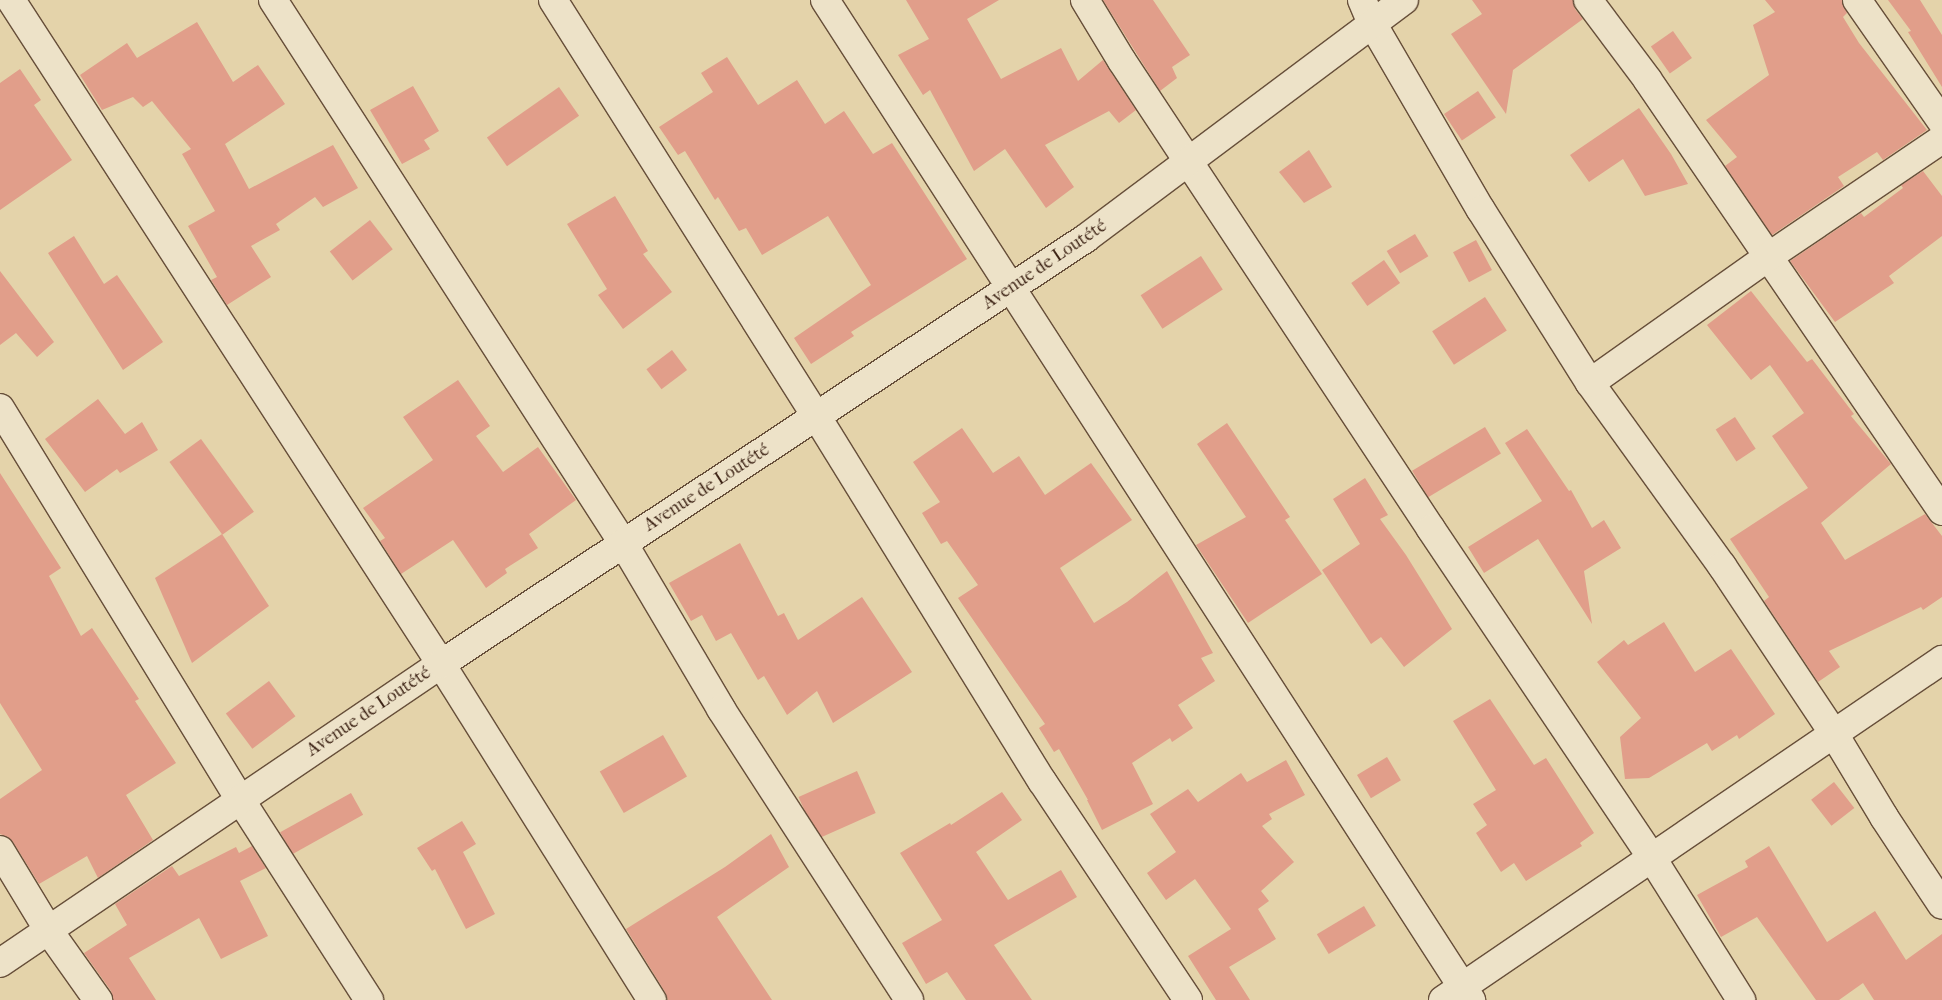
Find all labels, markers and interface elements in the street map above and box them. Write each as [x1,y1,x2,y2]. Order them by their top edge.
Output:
street label: Avenue de Loutété [979,215,1111,315]
street label: Avenue de Loutété [640,439,774,537]
street label: Avenue de Loutété [303,662,435,762]

